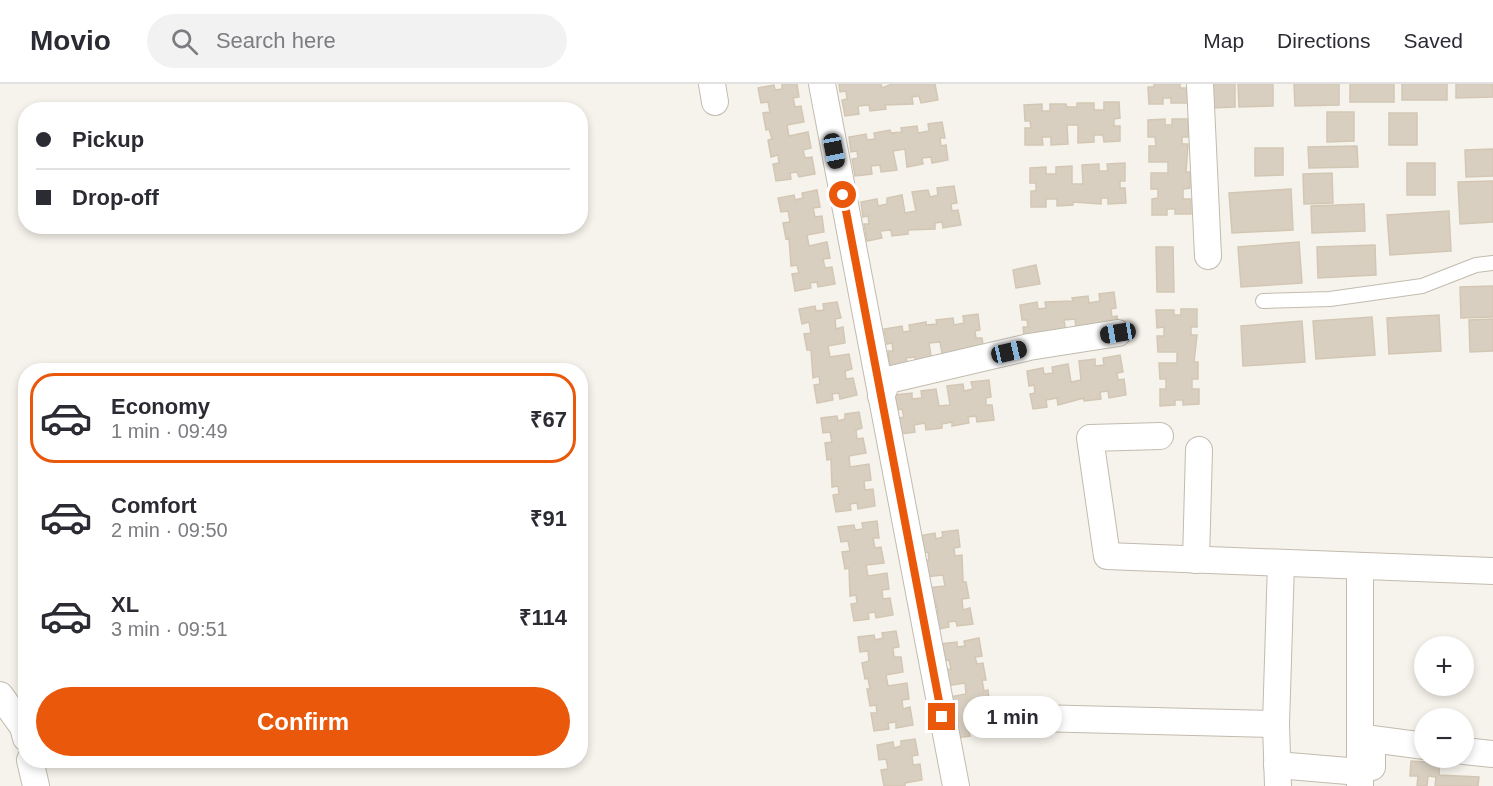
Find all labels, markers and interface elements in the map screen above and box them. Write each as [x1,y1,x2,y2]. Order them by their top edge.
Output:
search box [147,14,567,68]
text: Movio [30,25,111,56]
icon: search [168,25,201,58]
text: Search here [216,28,336,53]
text: Map [1203,29,1244,52]
text: Directions [1277,29,1370,52]
text: Saved [1403,29,1463,52]
text: Pickup [72,127,144,152]
car [822,132,846,170]
route start [829,181,856,208]
text: Drop-off [72,185,159,210]
car [1099,321,1137,345]
car [989,339,1029,365]
icon: car [39,391,93,445]
text: Economy [111,394,210,419]
text: ₹67 [530,407,567,432]
text: 1 min · 09:49 [111,420,228,442]
icon: car [39,490,93,544]
text: Comfort [111,493,197,518]
text: ₹91 [530,506,567,531]
text: 2 min · 09:50 [111,519,228,541]
icon: car [39,589,93,643]
text: XL [111,592,139,617]
text: ₹114 [519,605,567,630]
text: 3 min · 09:51 [111,618,228,640]
map controls [1414,636,1474,768]
button: + [1414,636,1474,696]
button: Confirm [36,687,570,756]
callout: 1 min [963,696,1062,738]
route end [928,703,955,730]
text: 1 min [986,706,1039,728]
button: − [1414,708,1474,768]

